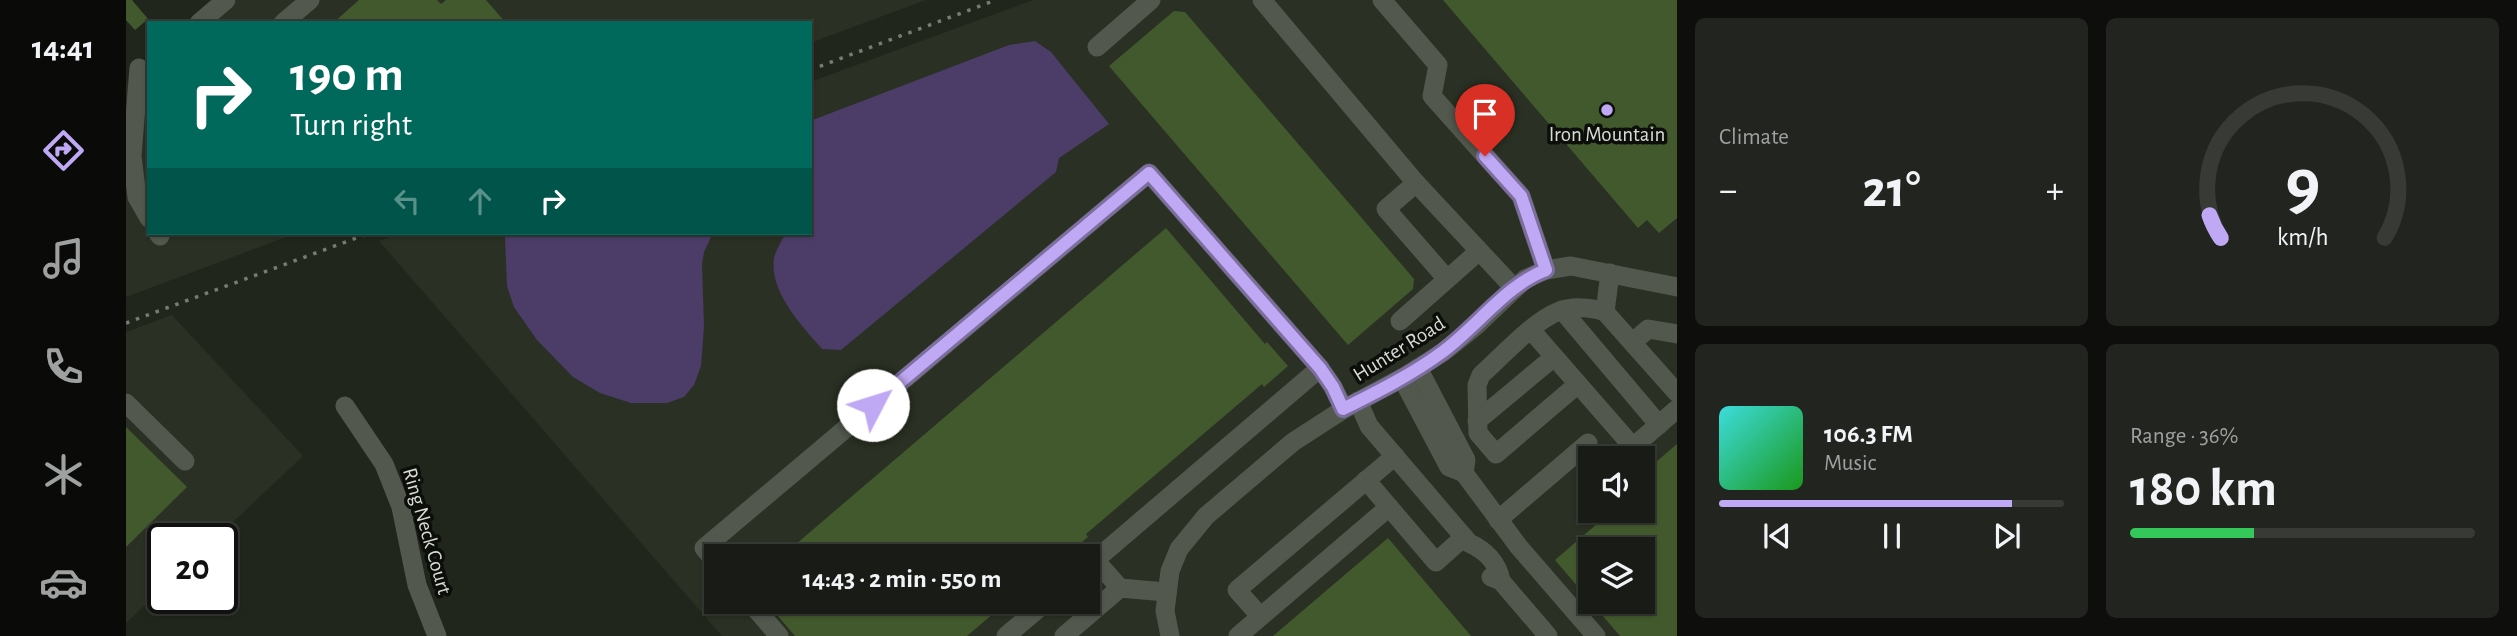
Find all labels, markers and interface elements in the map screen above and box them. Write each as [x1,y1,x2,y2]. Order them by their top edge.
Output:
text: 14:41 [32,32,94,64]
icon: right [175,49,266,140]
text: 190 m [290,51,404,100]
pin [1455,84,1515,156]
icon: arrive [1466,95,1504,133]
marker: Iron Mountain [1599,102,1615,118]
text: Turn right [290,109,412,141]
place label: Iron Mountain [1549,124,1665,145]
icon: directions [39,126,88,175]
text: Climate [1719,126,1789,149]
text: 9 [2285,150,2320,223]
text: 21° [1862,164,1921,216]
text: − [1719,172,1737,210]
text: + [2046,172,2064,210]
icon: left [388,182,426,220]
icon: ahead [461,182,499,220]
icon: right [534,182,572,220]
text: km/h [2277,225,2328,250]
icon: music [39,234,88,283]
street label: Hunter Road [1350,313,1449,385]
icon: phone [39,342,88,391]
position arrow [836,368,910,442]
text: 106.3 FM [1824,421,1913,447]
text: Range · 36% [2130,425,2238,448]
map controls [1578,446,1655,614]
button: sound [1578,446,1655,523]
icon: climate [39,450,88,499]
text: Music [1824,452,1876,475]
text: 180 km [2130,463,2277,515]
street label: Ring Neck Court [399,465,455,597]
icon: previous [1758,517,1796,555]
icon: pause [1873,517,1911,555]
icon: next [1988,517,2026,555]
speed limit sign: 20 [147,523,238,614]
button: layers [1578,537,1655,614]
icon: car [39,558,88,607]
text: 14:43 · 2 min · 550 m [803,566,1001,592]

